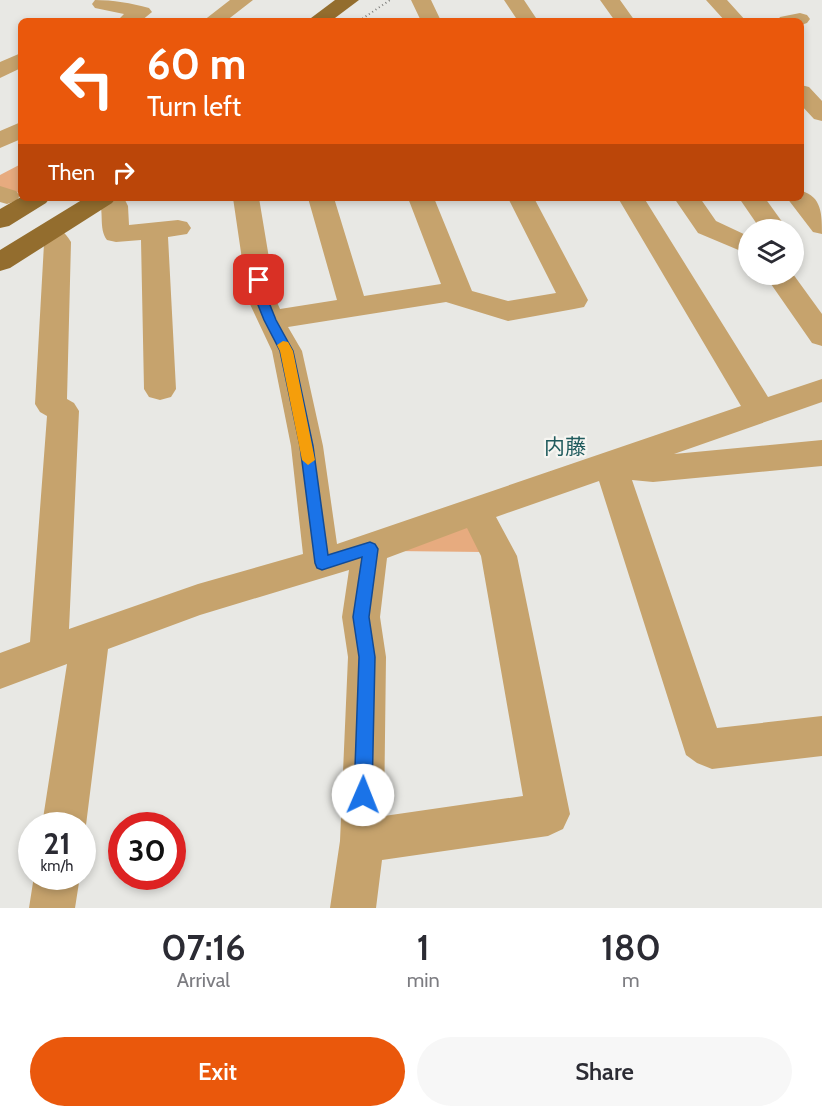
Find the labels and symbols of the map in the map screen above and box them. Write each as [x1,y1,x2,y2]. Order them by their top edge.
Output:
pin [233,254,284,305]
district label: 内藤 [544,434,586,459]
position arrow [331,763,395,827]
speed limit sign: 30 [108,812,186,890]

